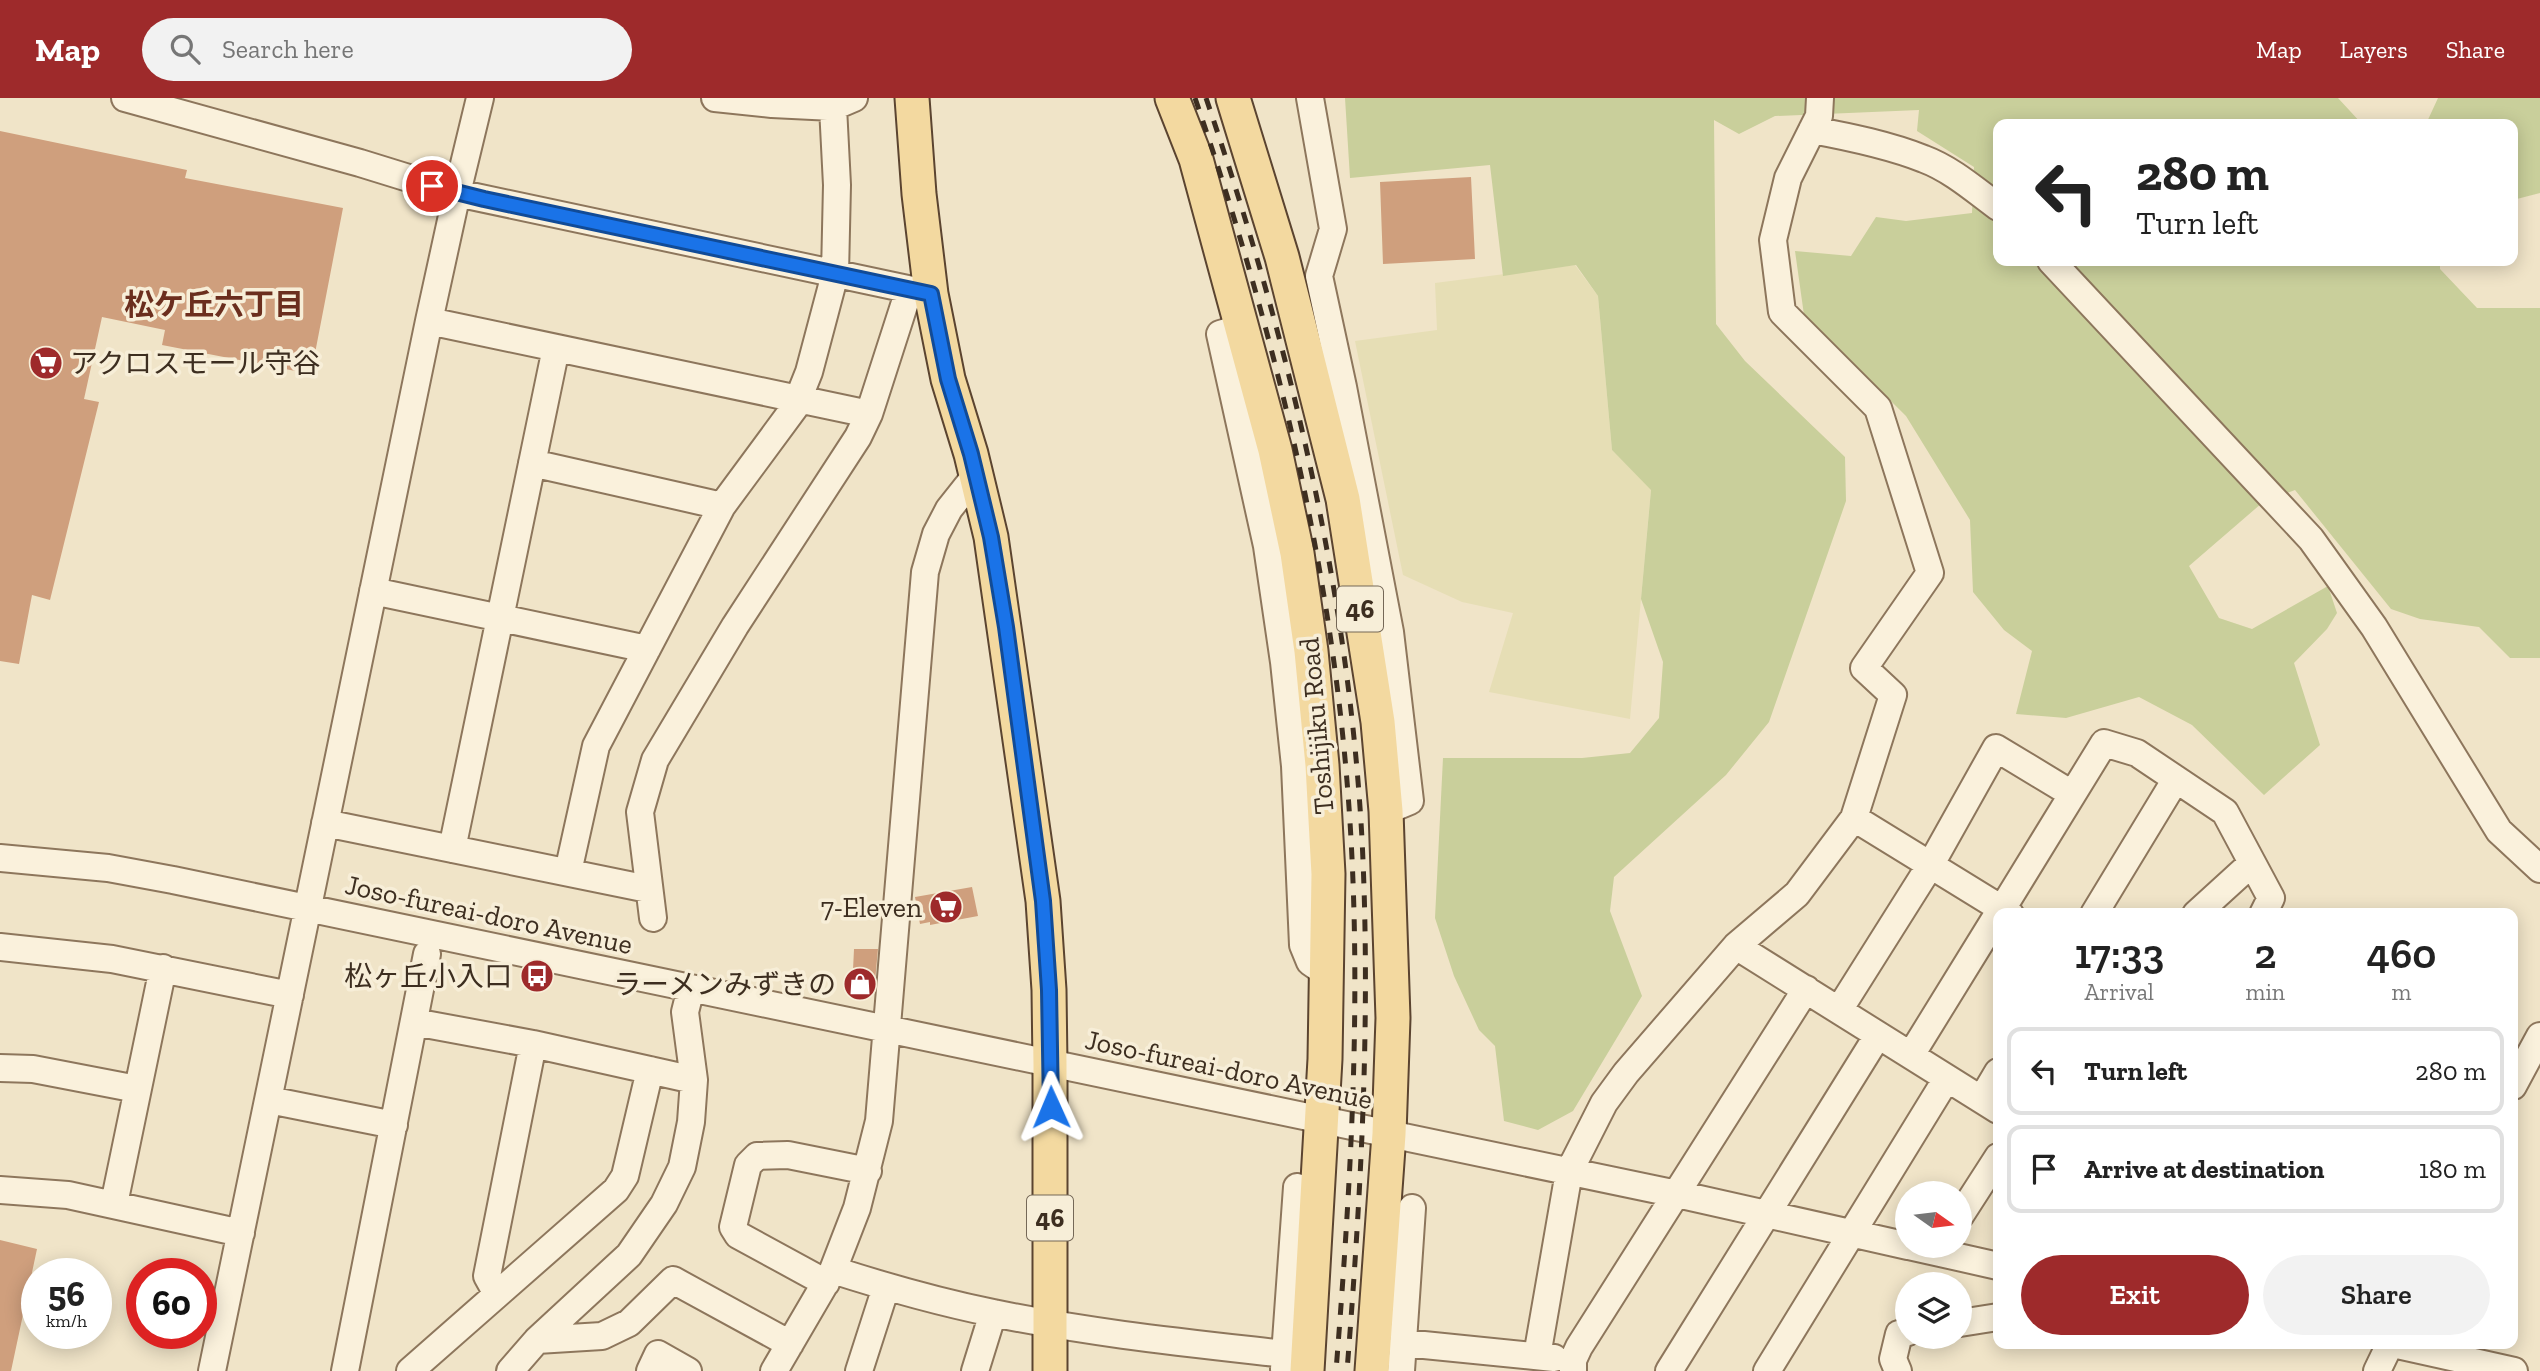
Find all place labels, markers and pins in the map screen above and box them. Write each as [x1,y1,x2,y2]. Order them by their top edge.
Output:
pin [402,156,462,216]
supermarket icon: アクロスモール守谷 [27,344,65,382]
place label: アクロスモール守谷 [70,347,321,380]
supermarket icon: 7-Eleven [927,888,965,926]
place label: 7-Eleven [821,891,922,924]
bus stop icon: 松ヶ丘小入口 [518,957,556,995]
place label: 松ヶ丘小入口 [344,960,512,993]
shop icon: ラーメンみずきの [841,965,879,1003]
place label: ラーメンみずきの [613,968,836,1001]

